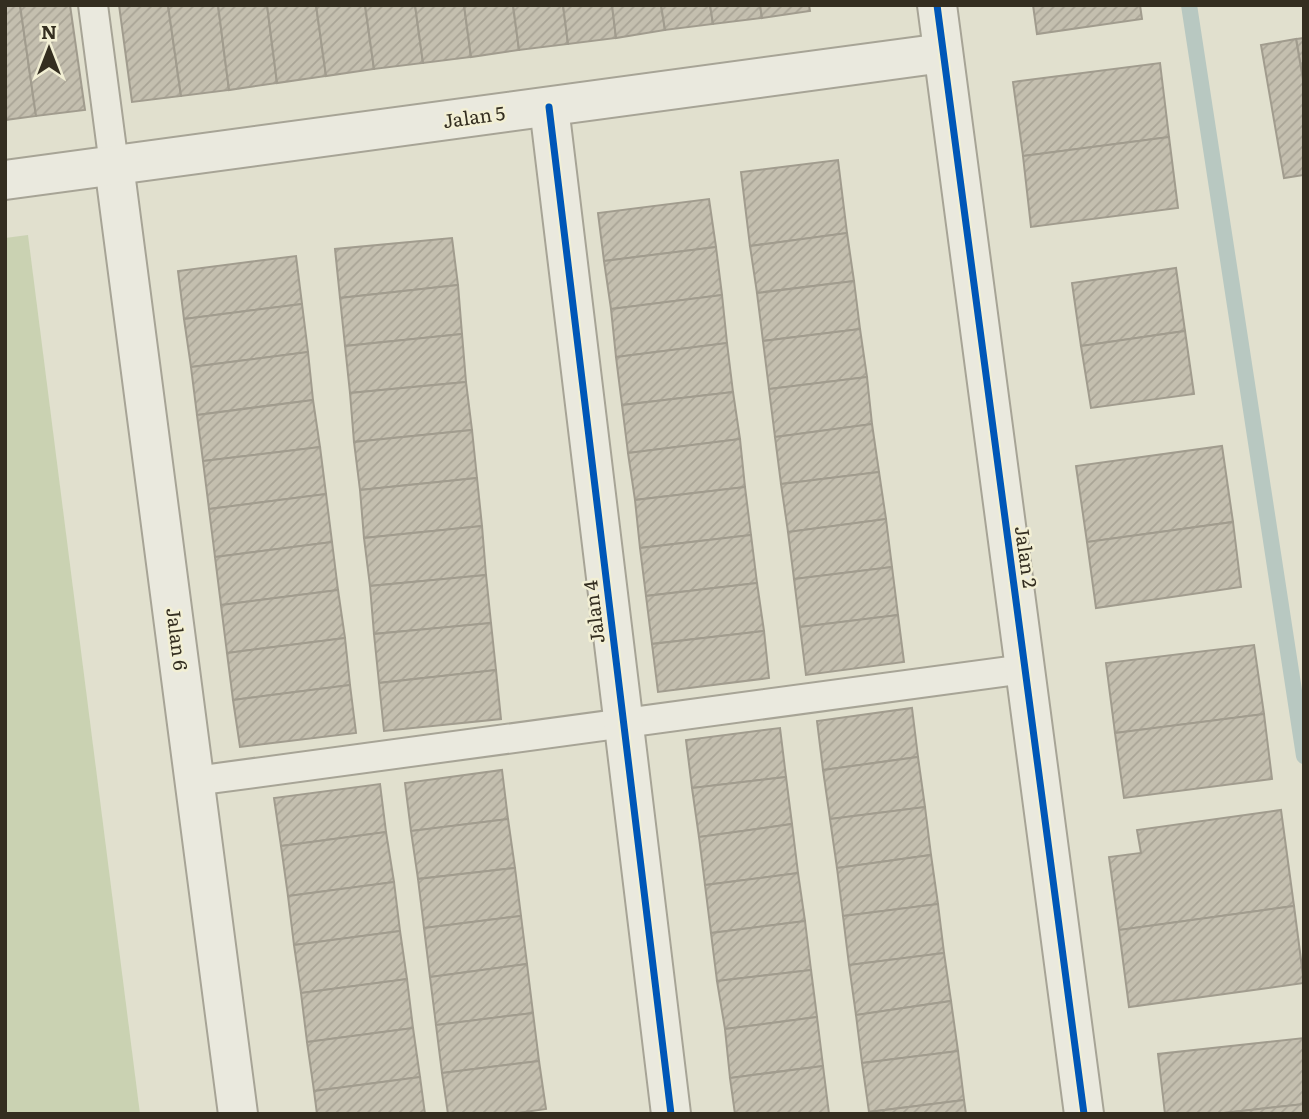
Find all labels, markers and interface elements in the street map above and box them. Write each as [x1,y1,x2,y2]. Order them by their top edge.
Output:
north arrow [14,14,84,84]
text: N [41,17,57,45]
street label: Jalan 5 [441,98,507,134]
street label: Jalan 2 [1009,524,1045,590]
street label: Jalan 4 [575,578,611,645]
street label: Jalan 6 [160,606,196,672]

